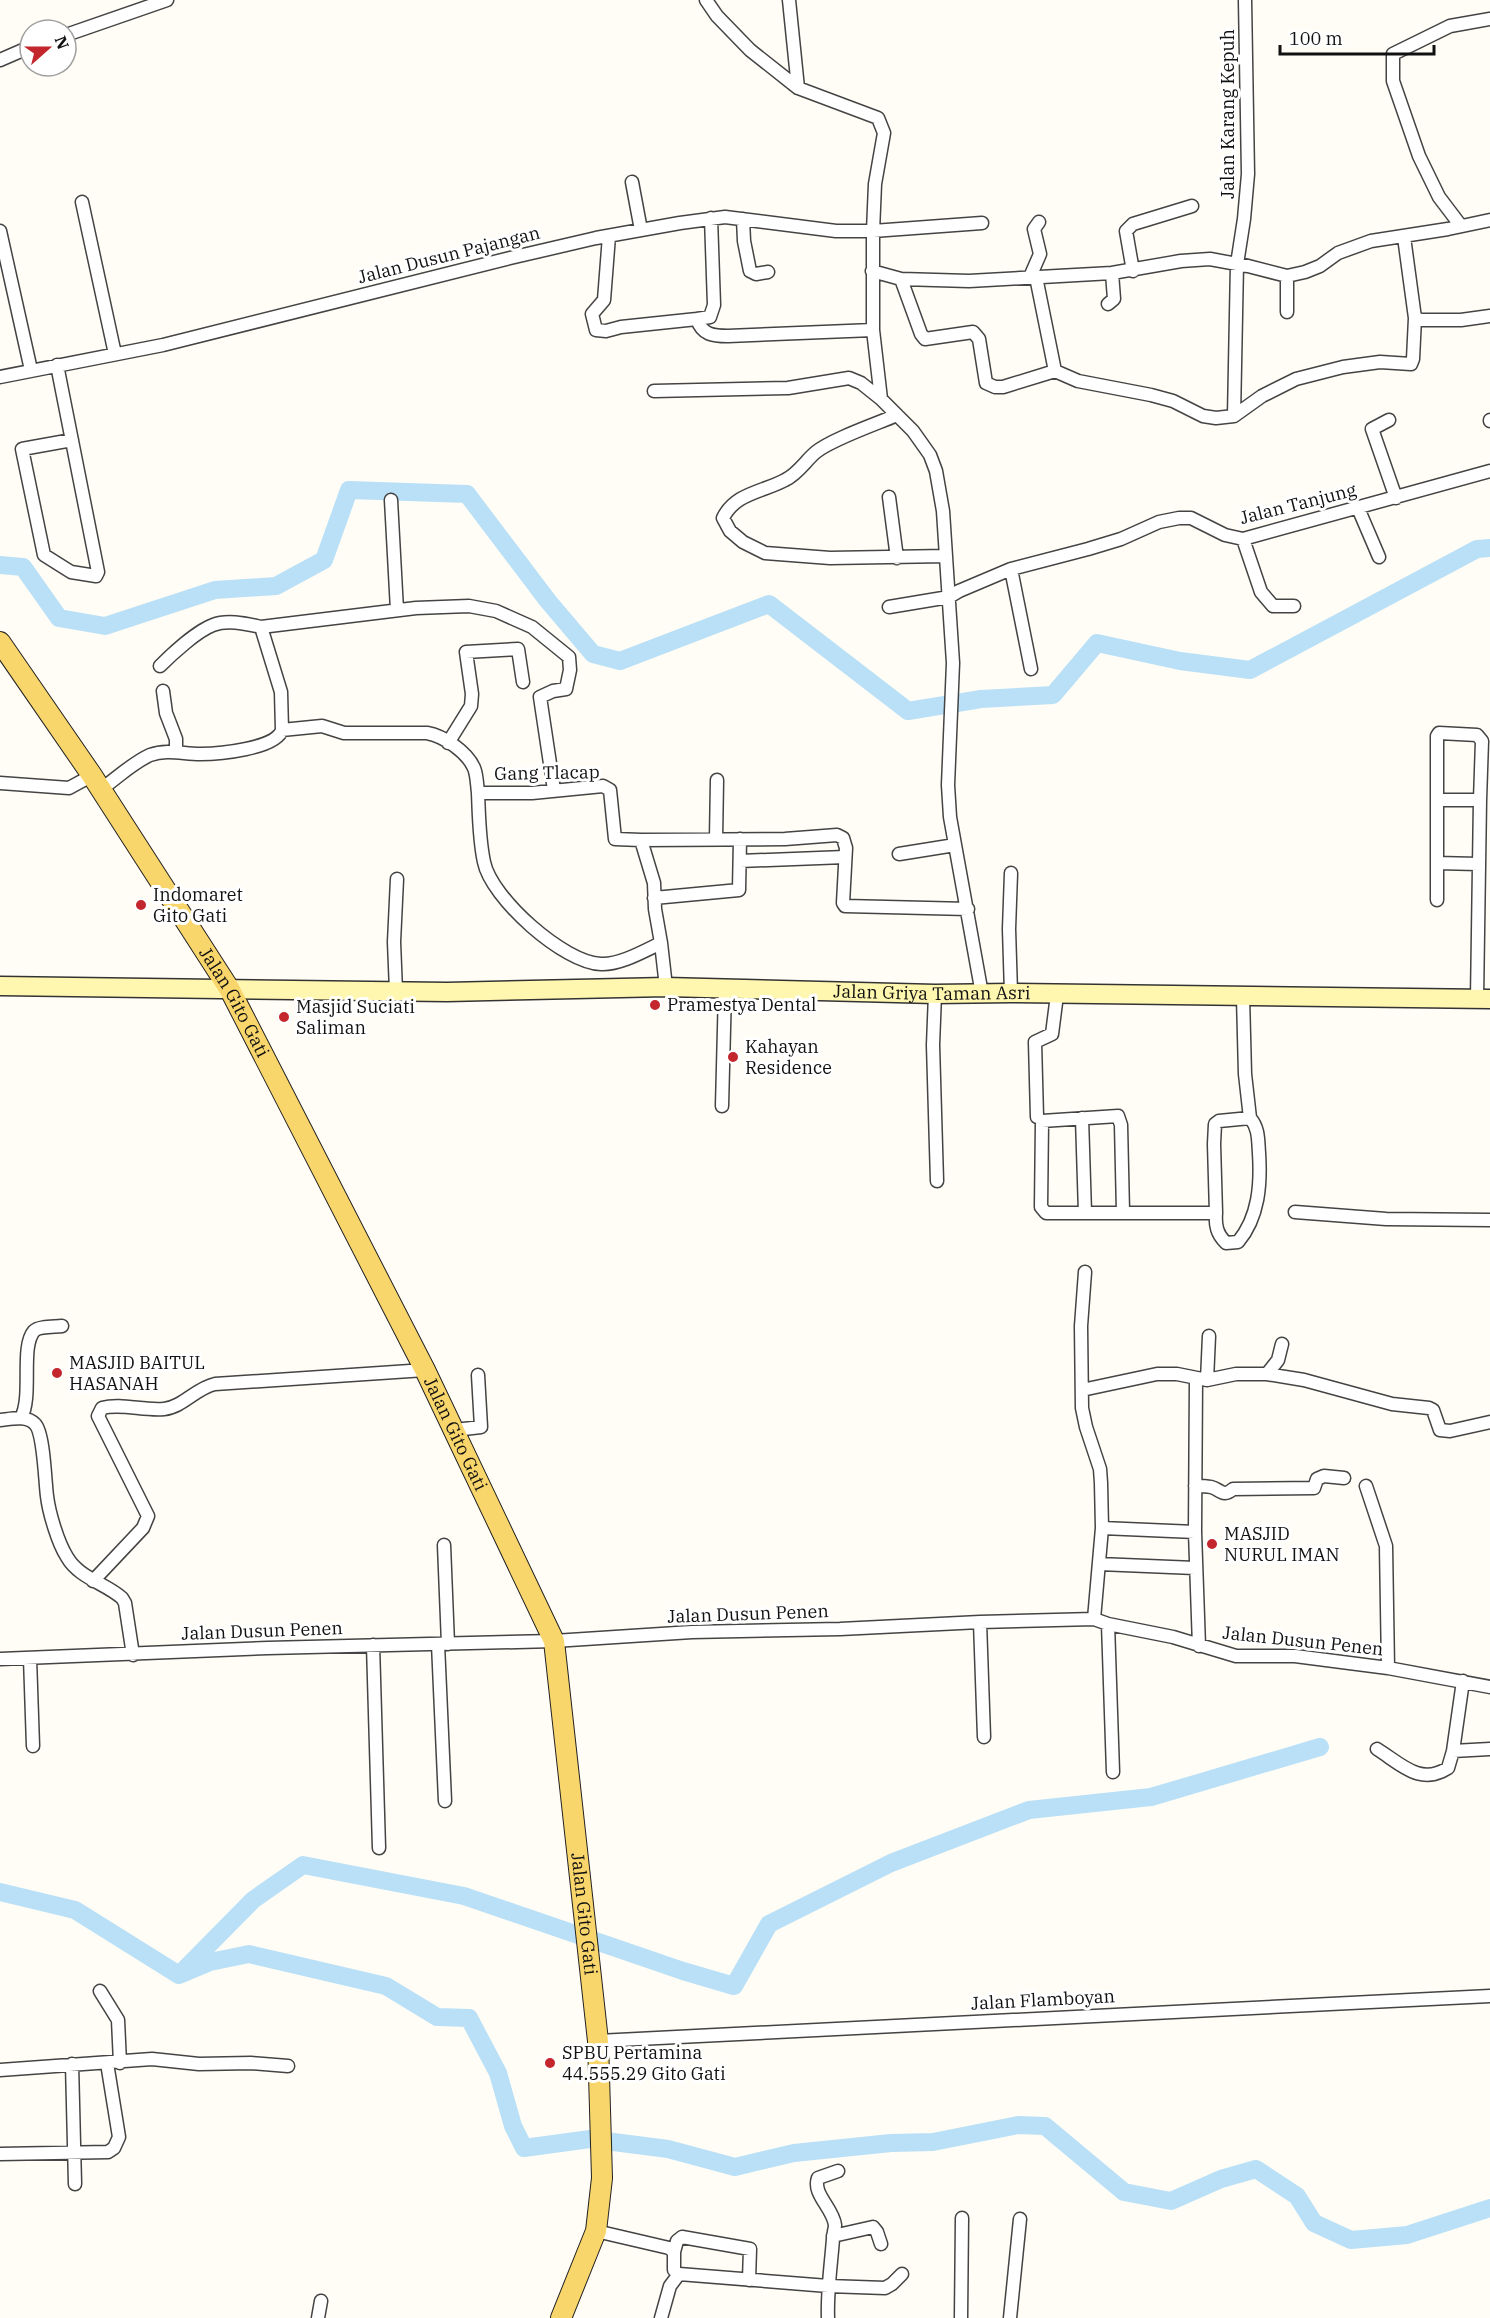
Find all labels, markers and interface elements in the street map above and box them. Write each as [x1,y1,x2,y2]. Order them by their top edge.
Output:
north arrow [18,18,78,78]
scale bar [1280,18,1434,56]
text: 100 m [1289,27,1343,50]
street label: Jalan Karang Kepuh [1216,29,1239,199]
text: N [50,33,74,52]
street label: Jalan Dusun Pajangan [355,221,542,288]
street label: Jalan Tanjung [1237,478,1359,529]
street label: Gang Tlacap [494,760,600,785]
place label: Indomaret Gito Gati [153,883,243,927]
marker: Indomaret Gito Gati [134,898,148,912]
street label: Jalan Gito Gati [194,943,275,1061]
street label: Jalan Griya Taman Asri [833,979,1031,1005]
place label: Pramestya Dental [667,993,817,1016]
place label: Masjid Suciati Saliman [296,995,415,1039]
marker: Pramestya Dental [648,998,662,1012]
marker: Masjid Suciati Saliman [277,1010,291,1024]
place label: Kahayan Residence [745,1035,832,1079]
marker: Kahayan Residence [726,1050,740,1064]
place label: MASJID BAITUL HASANAH [69,1351,205,1395]
marker: MASJID BAITUL HASANAH [50,1366,64,1380]
street label: Jalan Gito Gati [419,1373,493,1494]
place label: MASJID NURUL IMAN [1224,1522,1340,1566]
marker: MASJID NURUL IMAN [1205,1537,1219,1551]
street label: Jalan Dusun Penen [667,1599,829,1628]
street label: Jalan Dusun Penen [181,1616,343,1645]
street label: Jalan Dusun Penen [1222,1621,1385,1660]
street label: Jalan Gito Gati [566,1851,603,1977]
street label: Jalan Flamboyan [970,1984,1116,2015]
place label: SPBU Pertamina 44.555.29 Gito Gati [562,2041,726,2085]
marker: SPBU Pertamina 44.555.29 Gito Gati [543,2056,557,2070]

